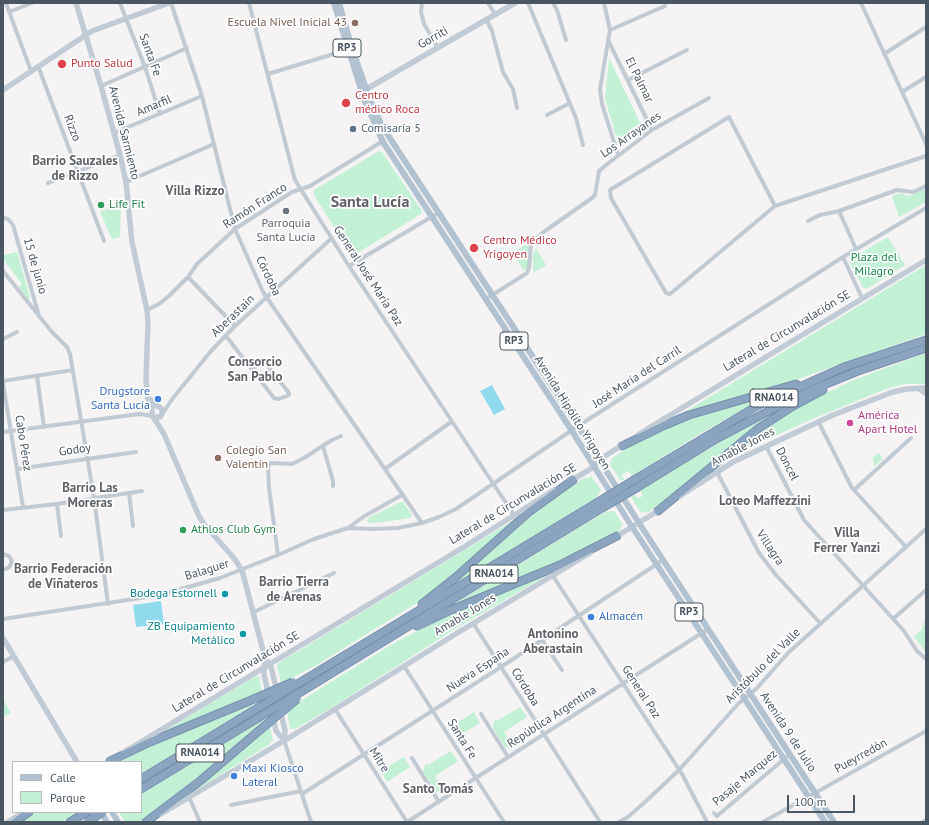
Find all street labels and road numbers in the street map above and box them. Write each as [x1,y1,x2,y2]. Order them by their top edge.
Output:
street label: Gorriti [415,24,451,52]
street label: Santa Fe [136,32,164,78]
road number: RP3 [333,39,361,57]
street label: El Palmar [622,55,656,105]
street label: Avenida Sarmiento [105,85,143,181]
street label: Amarfil [134,92,174,120]
street label: Los Arrayanes [598,109,664,161]
street label: Rizzo [60,113,84,143]
street label: Ramón Franco [220,180,290,232]
street label: General José María Paz [330,223,406,329]
street label: 15 de junio [20,236,50,296]
street label: Córdoba [252,254,284,298]
street label: Lateral de Circunvalación SE [721,287,853,375]
street label: Aberastain [208,292,258,340]
road number: RP3 [500,332,528,350]
street label: José María del Carril [590,343,684,411]
street label: Avenida Hipólito Yrigoyen [531,353,613,473]
road number: RNA014 [750,389,798,407]
street label: Cabo Pérez [11,414,35,472]
street label: Amable Jones [709,424,777,470]
street label: Godoy [58,441,92,459]
street label: Doncel [773,445,801,483]
street label: Lateral de Circunvalación SE [447,460,579,548]
street label: Villagra [753,528,787,568]
street label: Balaguer [183,556,231,584]
road number: RNA014 [470,565,518,583]
street label: Amable Jones [431,591,499,639]
road number: RP3 [675,603,703,621]
street label: Aristóbulo del Valle [722,625,804,707]
street label: Lateral de Circunvalación SE [170,628,302,716]
street label: Nueva España [444,644,512,696]
street label: General Paz [619,663,663,721]
street label: Córdoba [508,665,542,709]
street label: República Argentina [505,683,599,751]
street label: Avenida 9 de Julio [757,689,819,775]
street label: Santa Fe [444,716,480,762]
street label: Pueyrredón [832,736,890,776]
road number: RNA014 [176,744,224,762]
street label: Mitre [366,745,392,775]
street label: Pasaje Marquez [710,747,780,809]

